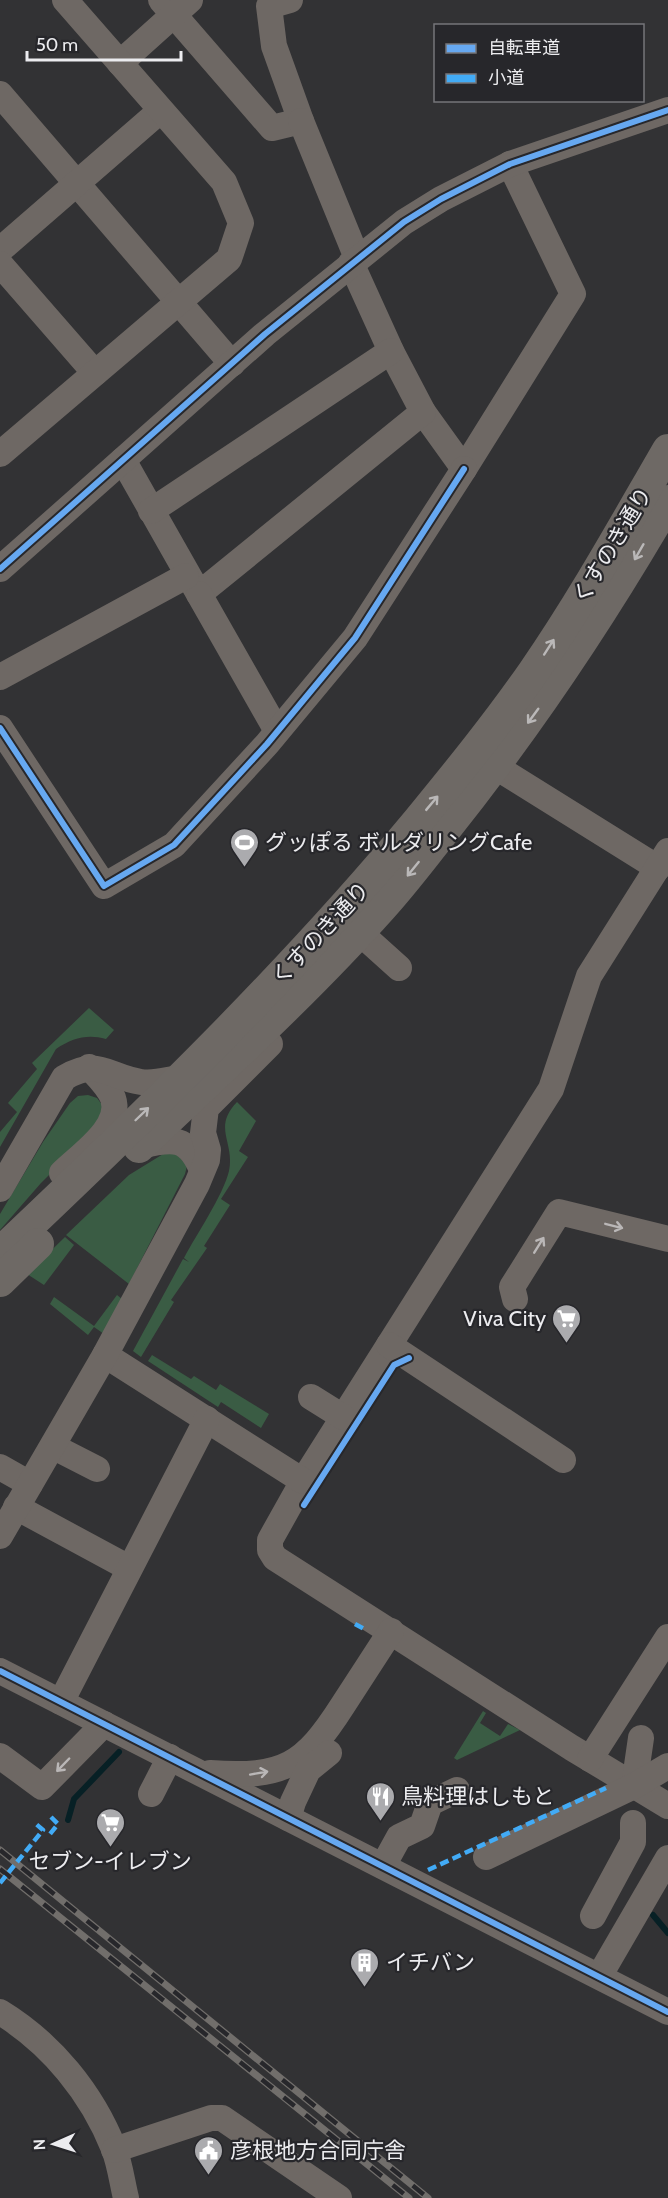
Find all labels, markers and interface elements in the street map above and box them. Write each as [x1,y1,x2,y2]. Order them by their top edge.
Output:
scale bar [27,24,182,62]
legend [434,24,644,102]
text: 50 m [36,34,78,56]
text: 自転車道 [488,37,560,59]
text: 小道 [488,67,524,89]
street label: くすのき通り [567,482,658,609]
one-way arrow [632,543,644,560]
one-way arrow [543,639,556,656]
one-way arrow [527,707,539,723]
one-way arrow [426,795,439,811]
sports icon: グッぽる ボルダリングCafe [228,826,260,868]
place label: グッぽる ボルダリングCafe [265,829,532,856]
one-way arrow [406,861,420,876]
street label: くすのき通り [266,876,375,991]
one-way arrow [135,1107,150,1122]
one-way arrow [604,1220,623,1232]
one-way arrow [533,1237,545,1254]
supermarket icon: Viva City [551,1302,583,1344]
place label: Viva City [463,1305,546,1332]
one-way arrow [55,1758,70,1773]
one-way arrow [249,1767,269,1778]
restaurant icon: 鳥料理はしもと [364,1780,396,1822]
place label: 鳥料理はしもと [401,1783,555,1810]
supermarket icon: セブン-イレブン [94,1806,126,1848]
place label: セブン-イレブン [28,1848,192,1875]
building icon: イチバン [349,1946,381,1988]
place label: イチバン [386,1949,475,1976]
north arrow [24,2114,84,2174]
public building icon: 彦根地方合同庁舎 [193,2134,225,2176]
place label: 彦根地方合同庁舎 [230,2137,406,2164]
text: N [30,2139,49,2151]

